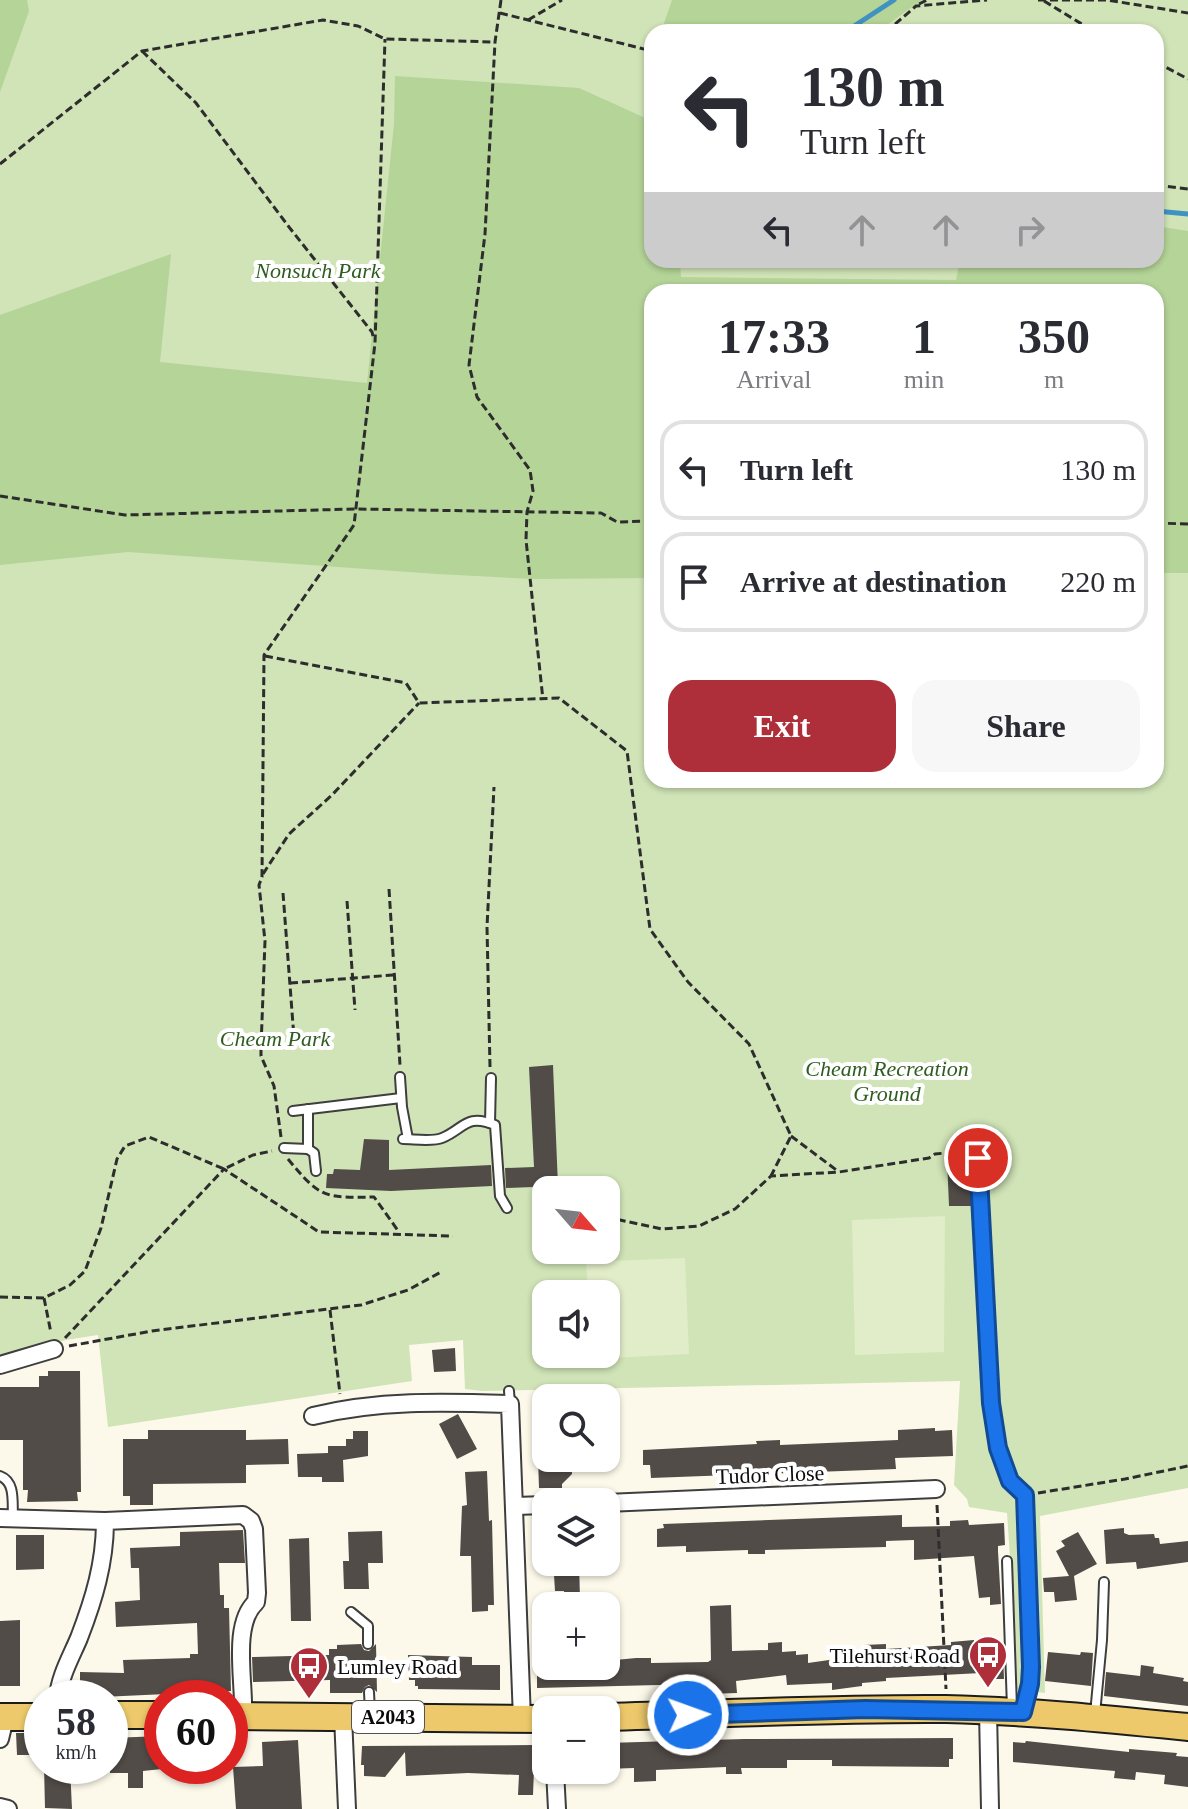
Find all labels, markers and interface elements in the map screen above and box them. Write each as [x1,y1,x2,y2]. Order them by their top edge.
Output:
icon: left [668,56,772,160]
text: 130 m [800,56,945,118]
text: Turn left [800,122,926,162]
icon: left [756,208,800,252]
icon: ahead [840,208,884,252]
icon: ahead [924,208,968,252]
icon: right [1008,208,1052,252]
park label: Nonsuch Park [254,258,382,283]
text: 17:33 [718,310,830,363]
text: 1 [912,310,936,363]
text: 350 [1018,310,1090,363]
text: Arrival [736,365,811,394]
text: min [904,365,944,394]
text: m [1044,365,1064,394]
icon: left [672,448,716,492]
text: Turn left [740,453,853,486]
text: 130 m [1060,453,1136,486]
icon: arrive [672,560,716,604]
text: Arrive at destination [740,565,1007,598]
text: 220 m [1060,565,1136,598]
button: Exit [668,680,896,772]
button: Share [912,680,1140,772]
park label: Cheam Park [220,1026,332,1051]
park label: Cheam Recreation Ground [805,1056,969,1106]
pin [944,1124,1012,1192]
icon: arrive [956,1136,1000,1180]
north arrow [532,1176,620,1264]
map controls [532,1176,620,1784]
button: sound [532,1280,620,1368]
button: search [532,1384,620,1472]
street label: Tudor Close [715,1460,825,1489]
button: layers [532,1488,620,1576]
button: + [532,1592,620,1680]
bus stop icon: Tilehurst Road [967,1634,1009,1689]
place label: Tilehurst Road [829,1643,960,1668]
bus stop icon: Lumley Road [288,1645,330,1700]
place label: Lumley Road [337,1654,457,1679]
position arrow [646,1673,730,1757]
speed limit sign: 60 [144,1680,248,1784]
button: − [532,1696,620,1784]
text: 58 [56,1699,96,1744]
road number: A2043 [352,1701,424,1733]
text: km/h [55,1741,97,1763]

